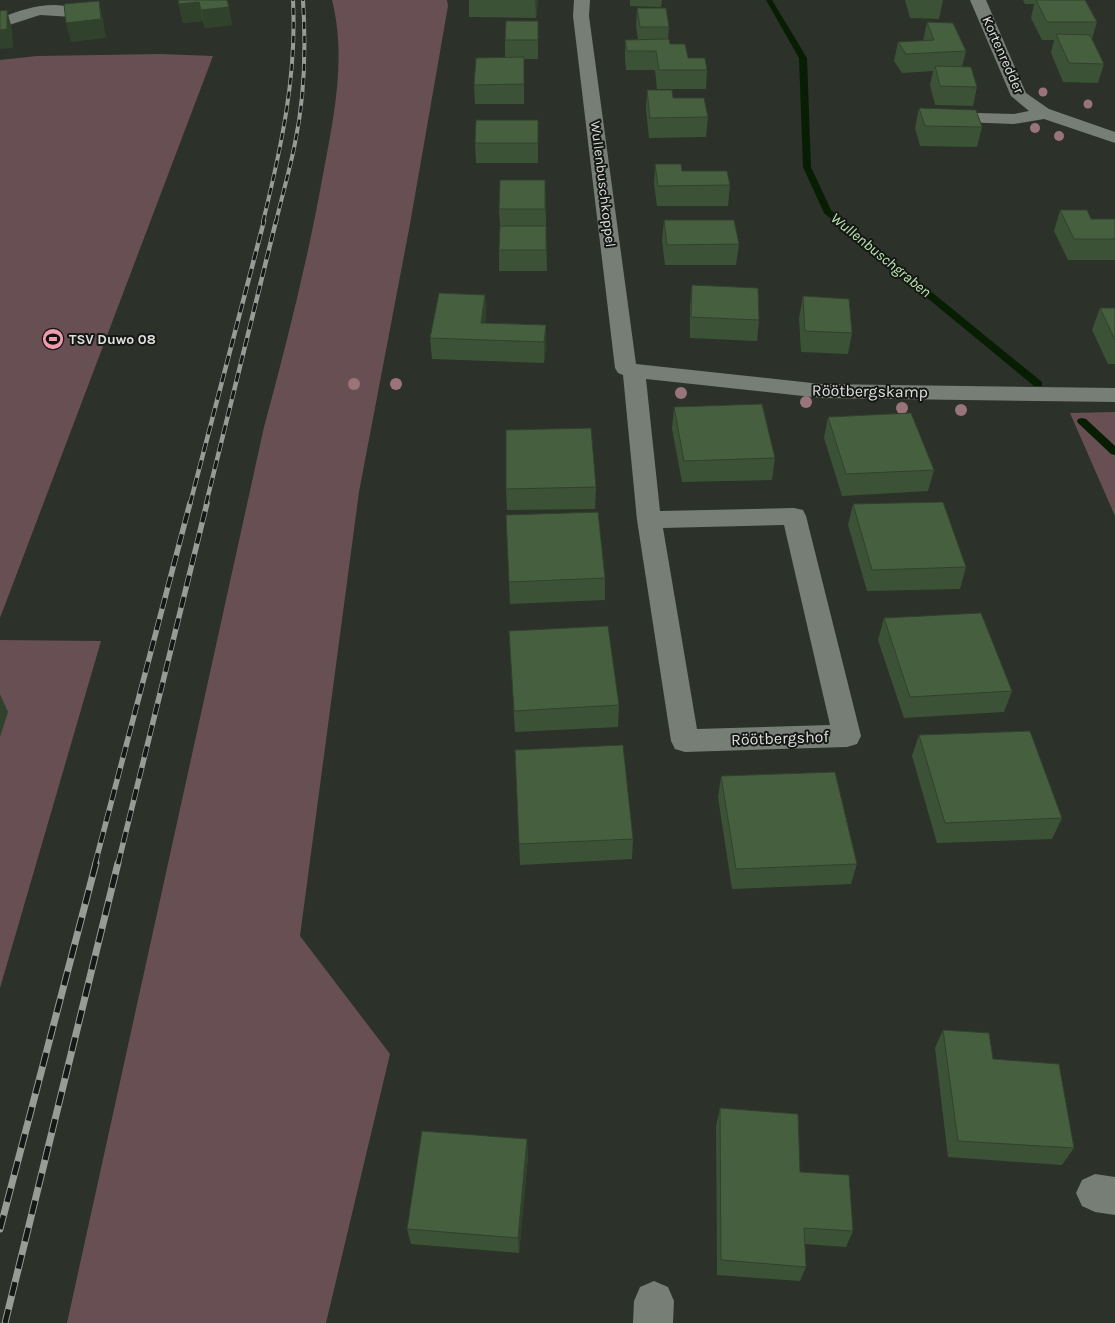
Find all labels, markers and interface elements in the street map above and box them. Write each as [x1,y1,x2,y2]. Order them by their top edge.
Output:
street label: Kortenredder [978,14,1028,97]
street label: Wullenbuschkoppel [587,120,619,248]
water label: Wullenbuschgraben [827,209,935,301]
sports icon: TSV Duwo 08 [41,327,65,351]
place label: TSV Duwo 08 [69,331,156,348]
street label: Röötbergskamp [812,380,928,402]
street label: Röötbergshof [731,727,830,749]

